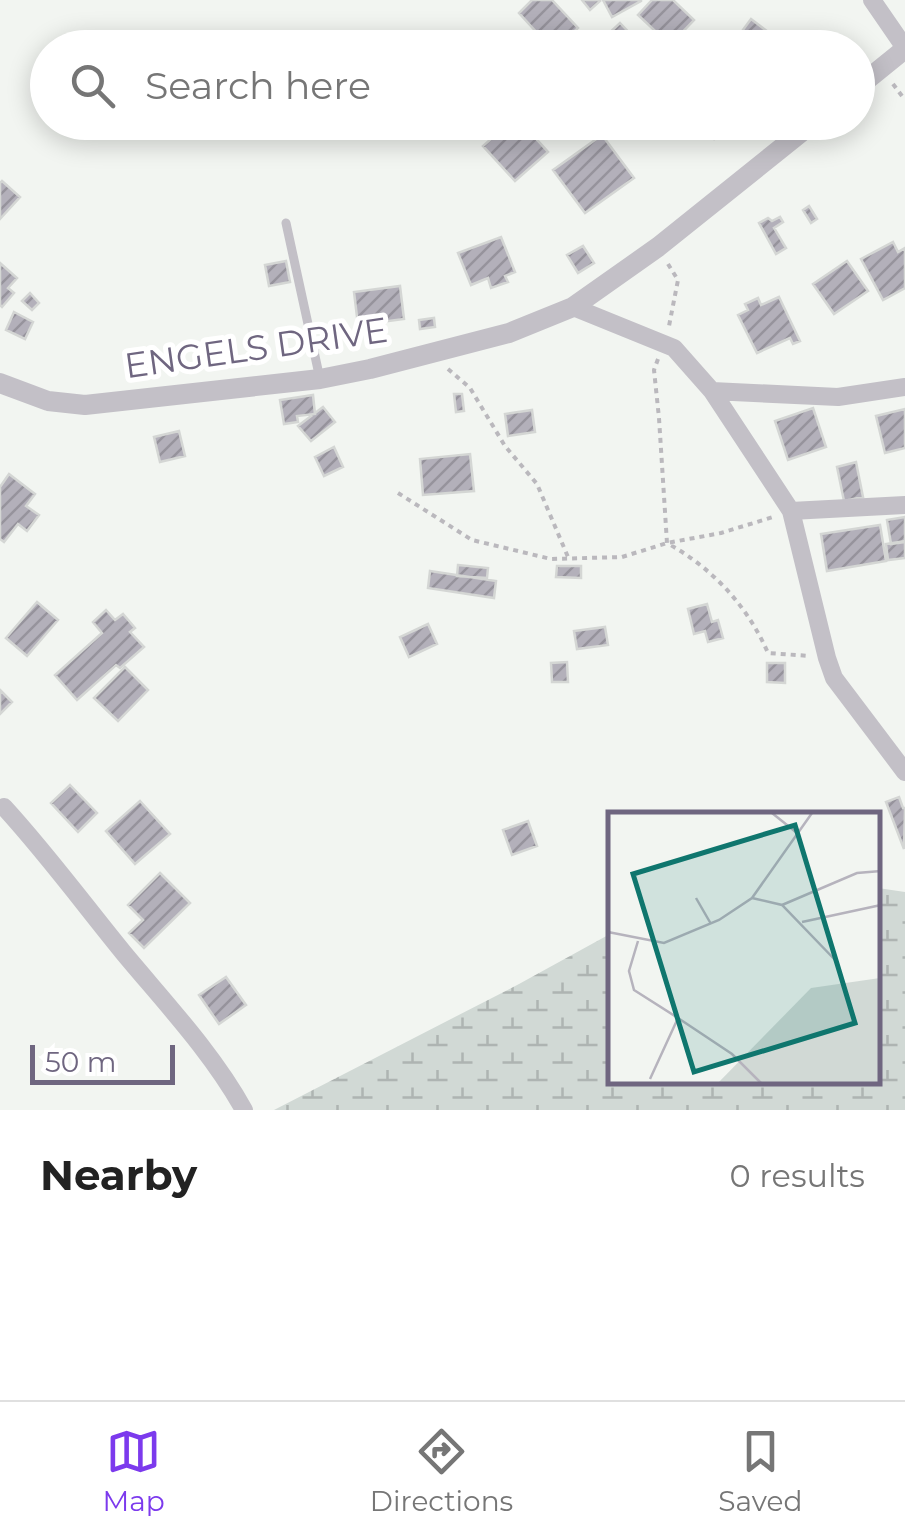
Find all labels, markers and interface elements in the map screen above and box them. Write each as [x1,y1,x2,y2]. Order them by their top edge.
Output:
search box [30,30,875,140]
icon: search [65,58,120,113]
text: Search here [145,62,371,109]
street label: ENGELS DRIVE [122,308,390,387]
inset map [608,812,880,1085]
scale bar [30,1040,175,1084]
text: 50 m [45,1045,116,1079]
text: Nearby [40,1149,197,1201]
text: 0 results [730,1156,865,1195]
tab: Map [103,1424,165,1518]
tab: Directions [370,1424,513,1518]
tab: Saved [718,1424,802,1518]

